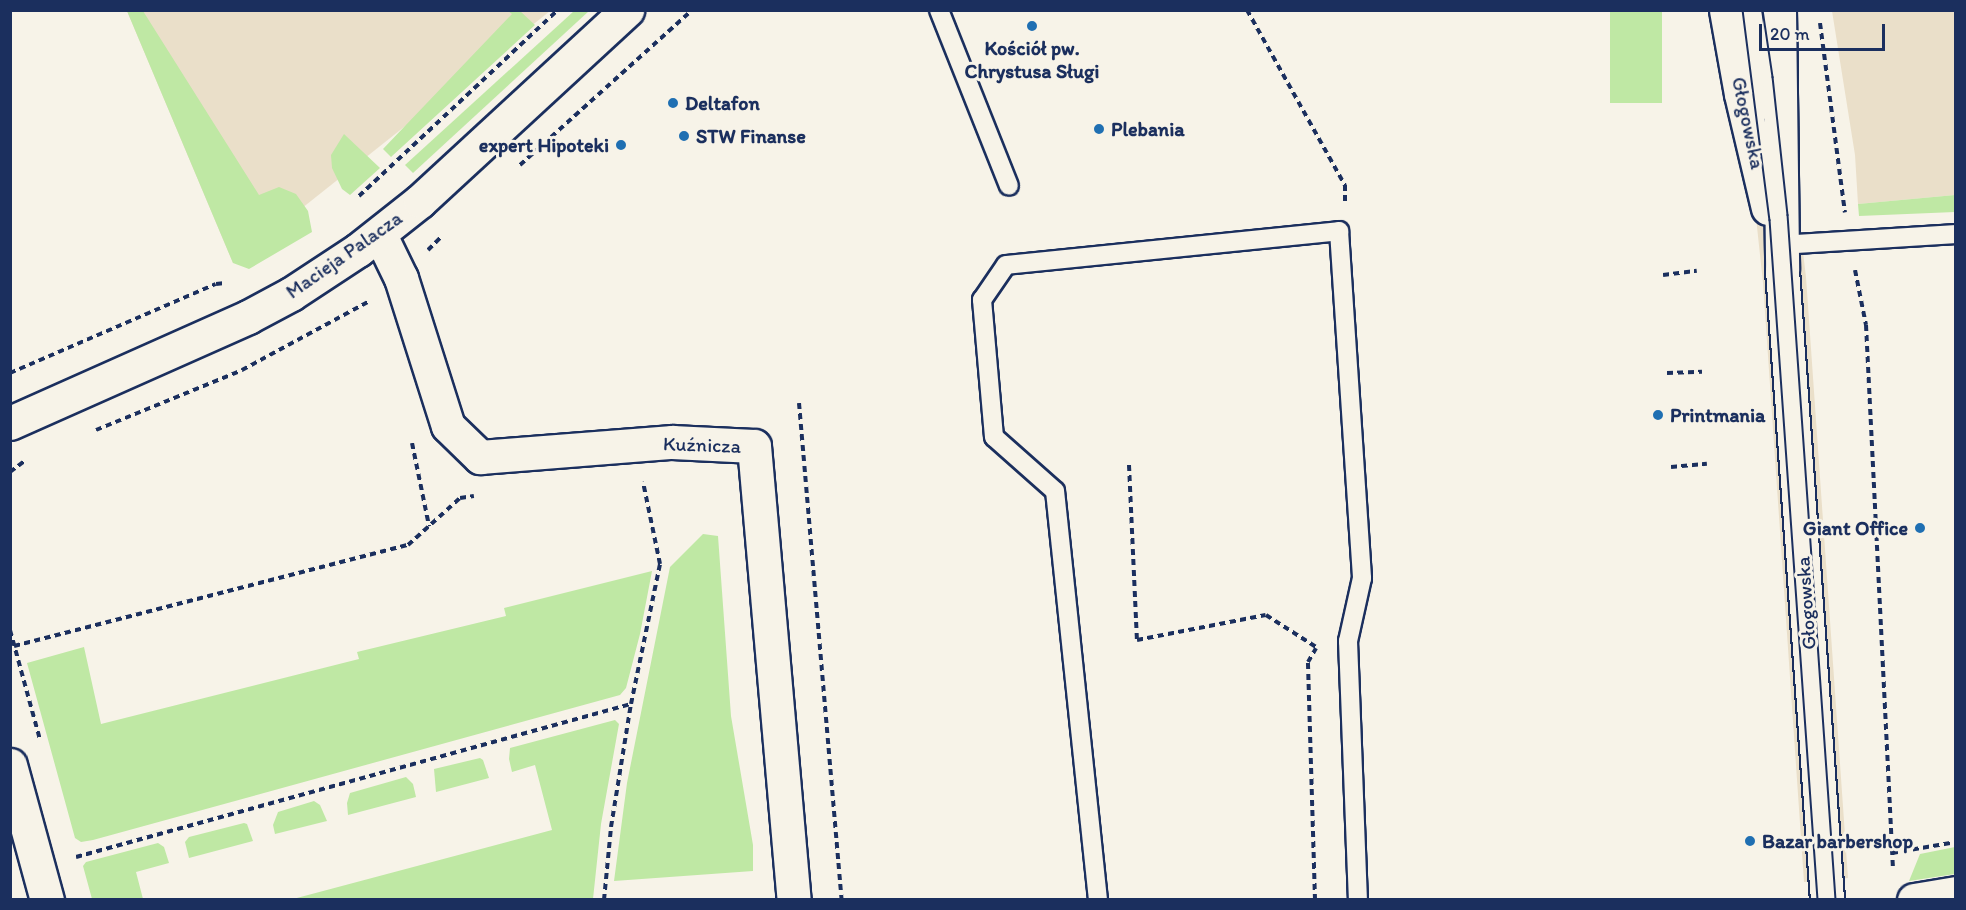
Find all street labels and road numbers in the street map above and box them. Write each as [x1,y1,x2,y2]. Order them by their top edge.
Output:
street label: Głogowska [1727,75,1769,171]
street label: Macieja Palacza [282,206,406,304]
street label: Kuźnicza [663,432,741,458]
street label: Głogowska [1791,556,1821,650]

